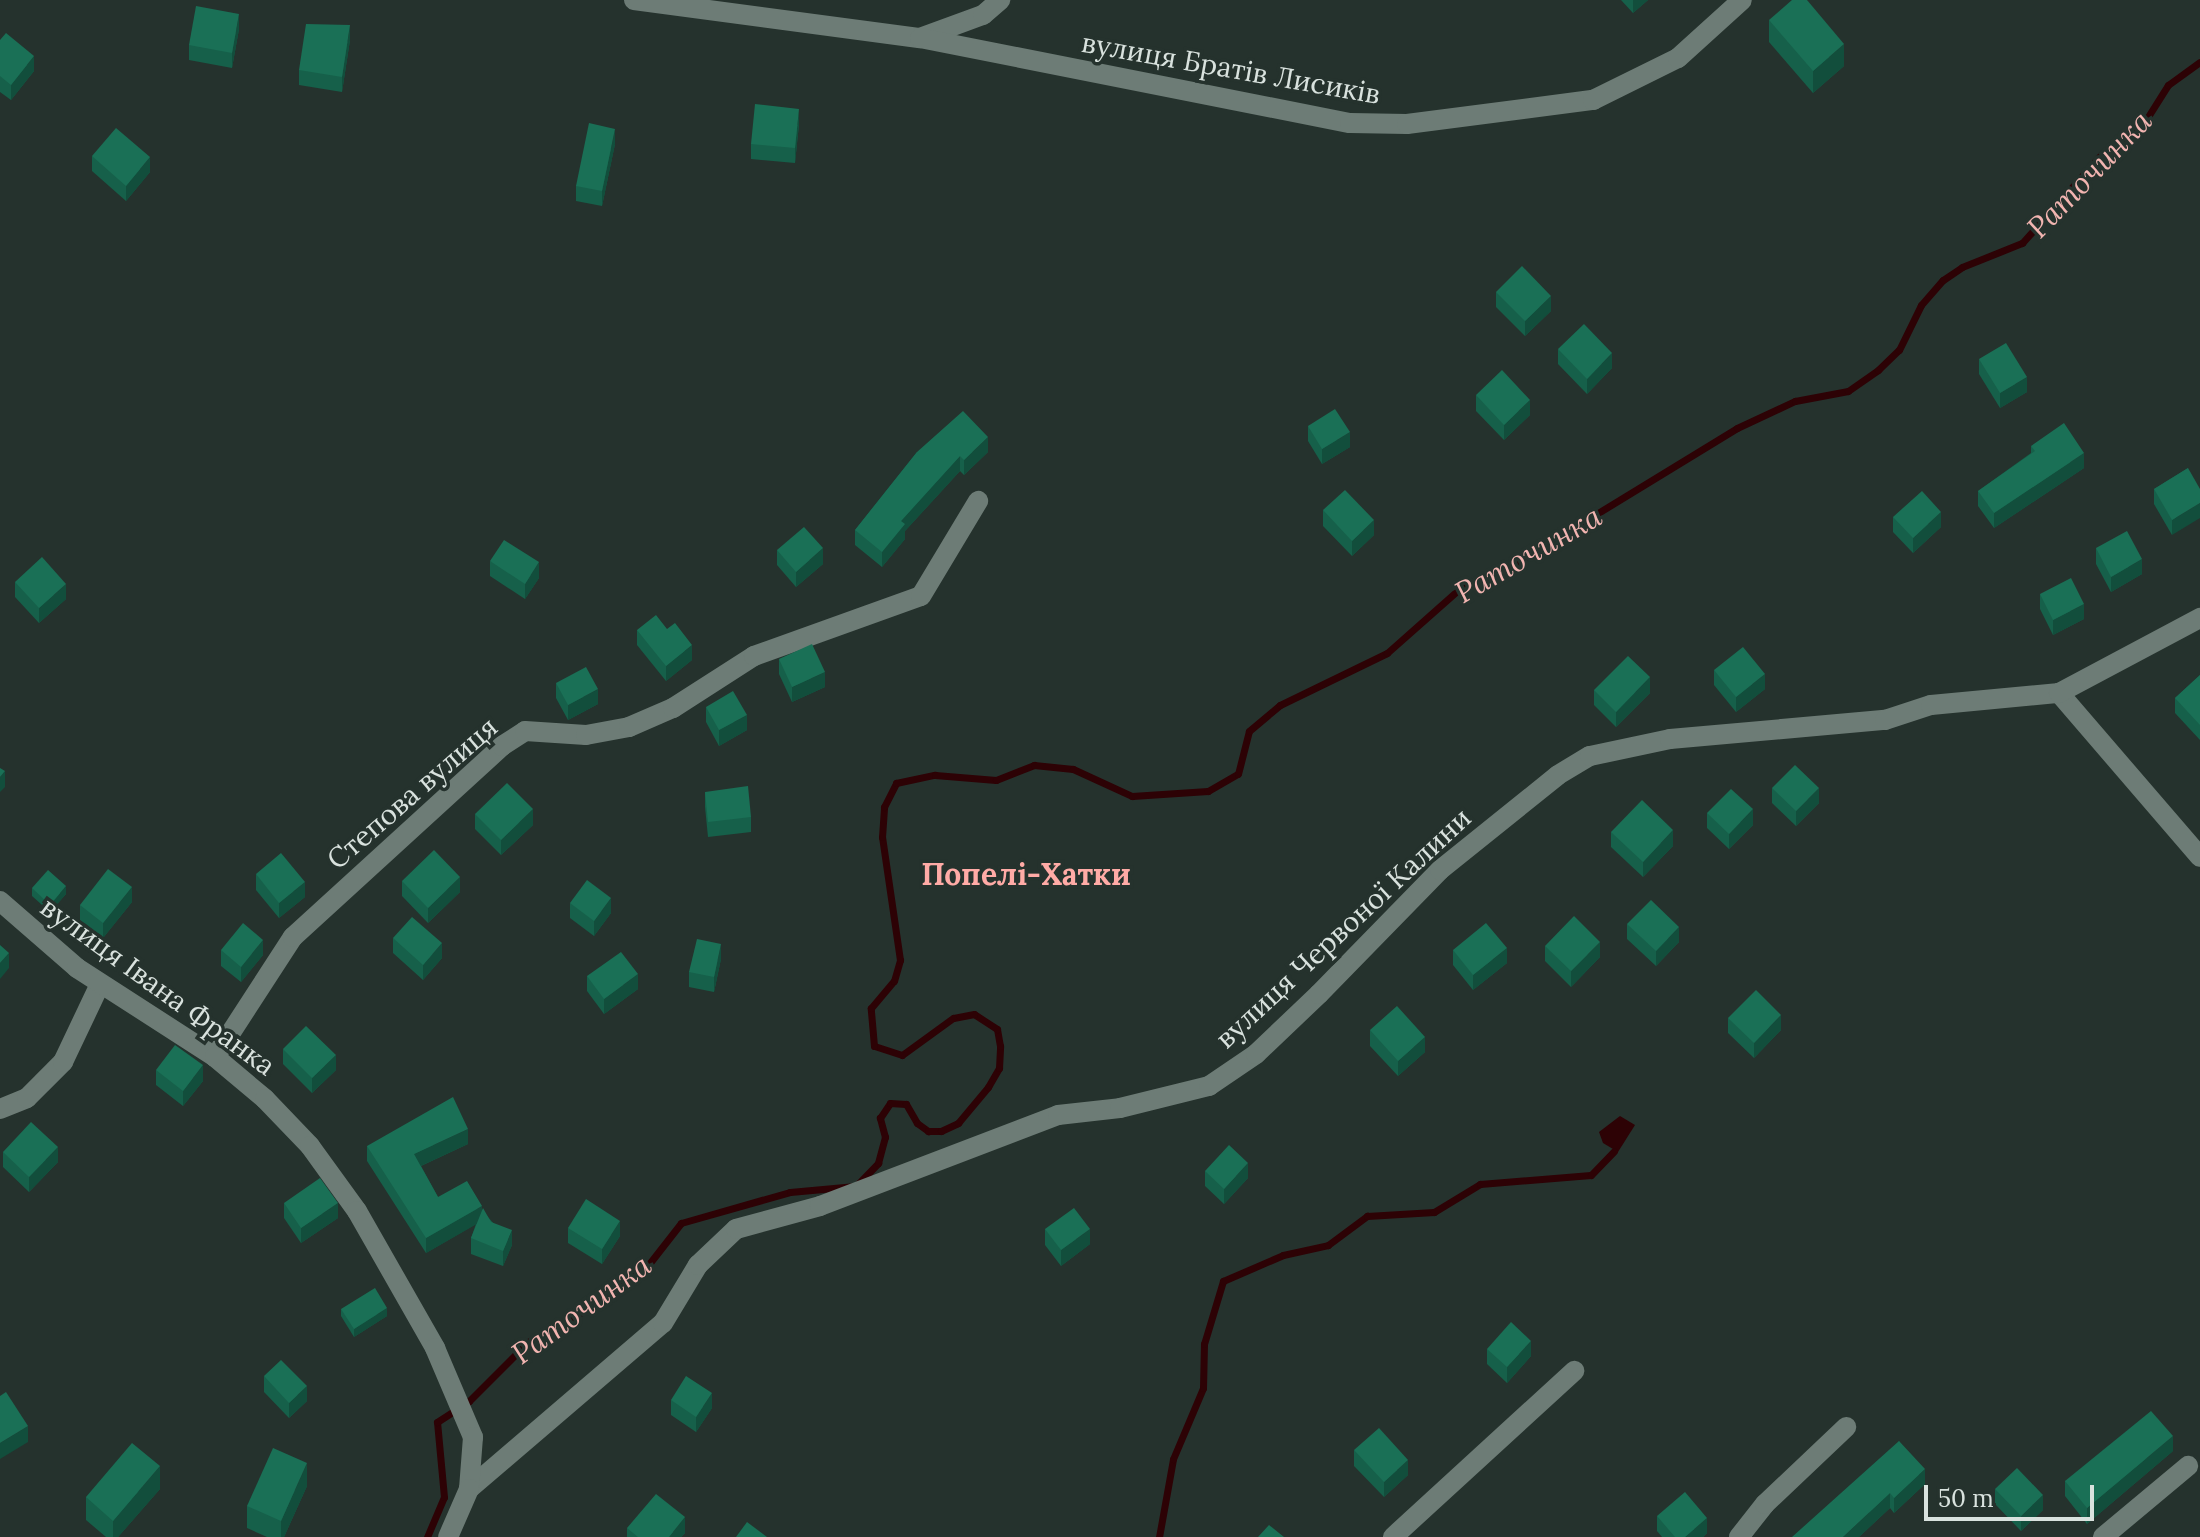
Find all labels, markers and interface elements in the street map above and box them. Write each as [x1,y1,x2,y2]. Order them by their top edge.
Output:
street label: вулиця Братів Лисиків [1079,25,1383,111]
water label: Раточинка [2019,103,2159,245]
water label: Раточинка [1448,498,1608,610]
street label: Степова вулиця [320,710,504,876]
street label: вулиця Червоної Калини [1208,801,1478,1055]
district label: Попелі-Хатки [921,856,1131,892]
street label: вулиця Івана Франка [34,890,282,1082]
water label: Раточинка [504,1247,658,1371]
scale bar [1928,1469,2098,1519]
text: 50 m [1938,1483,1994,1514]

